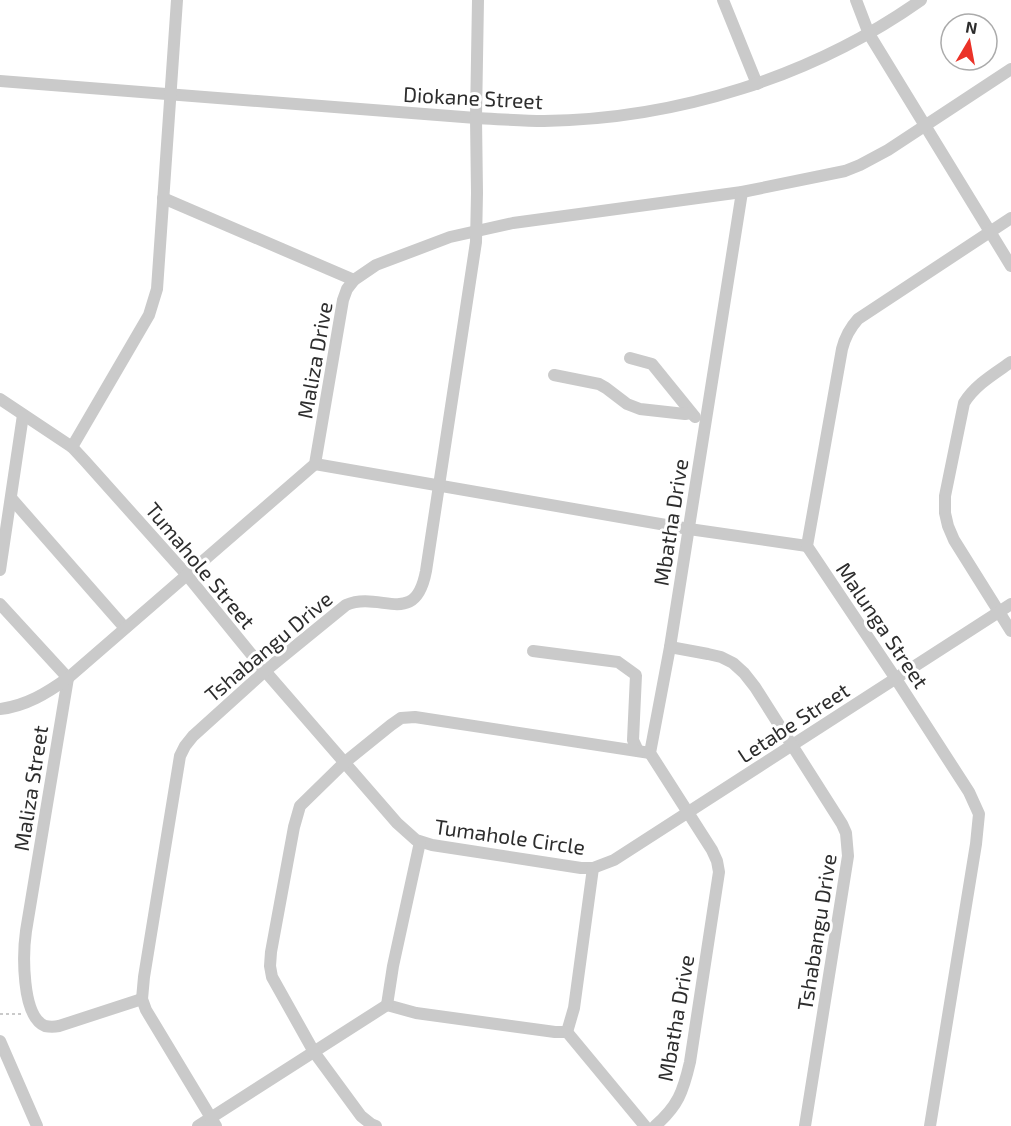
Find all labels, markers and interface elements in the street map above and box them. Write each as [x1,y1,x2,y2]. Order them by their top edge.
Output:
north arrow [939,12,999,72]
text: N [964,16,979,37]
street label: Diokane Street [403,81,543,113]
street label: Maliza Drive [291,300,337,420]
street label: Mbatha Drive [648,457,692,587]
street label: Tumahole Street [141,497,261,633]
street label: Malunga Street [832,557,934,693]
street label: Tshabangu Drive [199,586,337,706]
street label: Letabe Street [733,677,853,767]
street label: Maliza Street [8,723,52,853]
street label: Tumahole Circle [433,813,587,859]
street label: Tshabangu Drive [791,852,841,1012]
street label: Mbatha Drive [652,953,698,1083]

